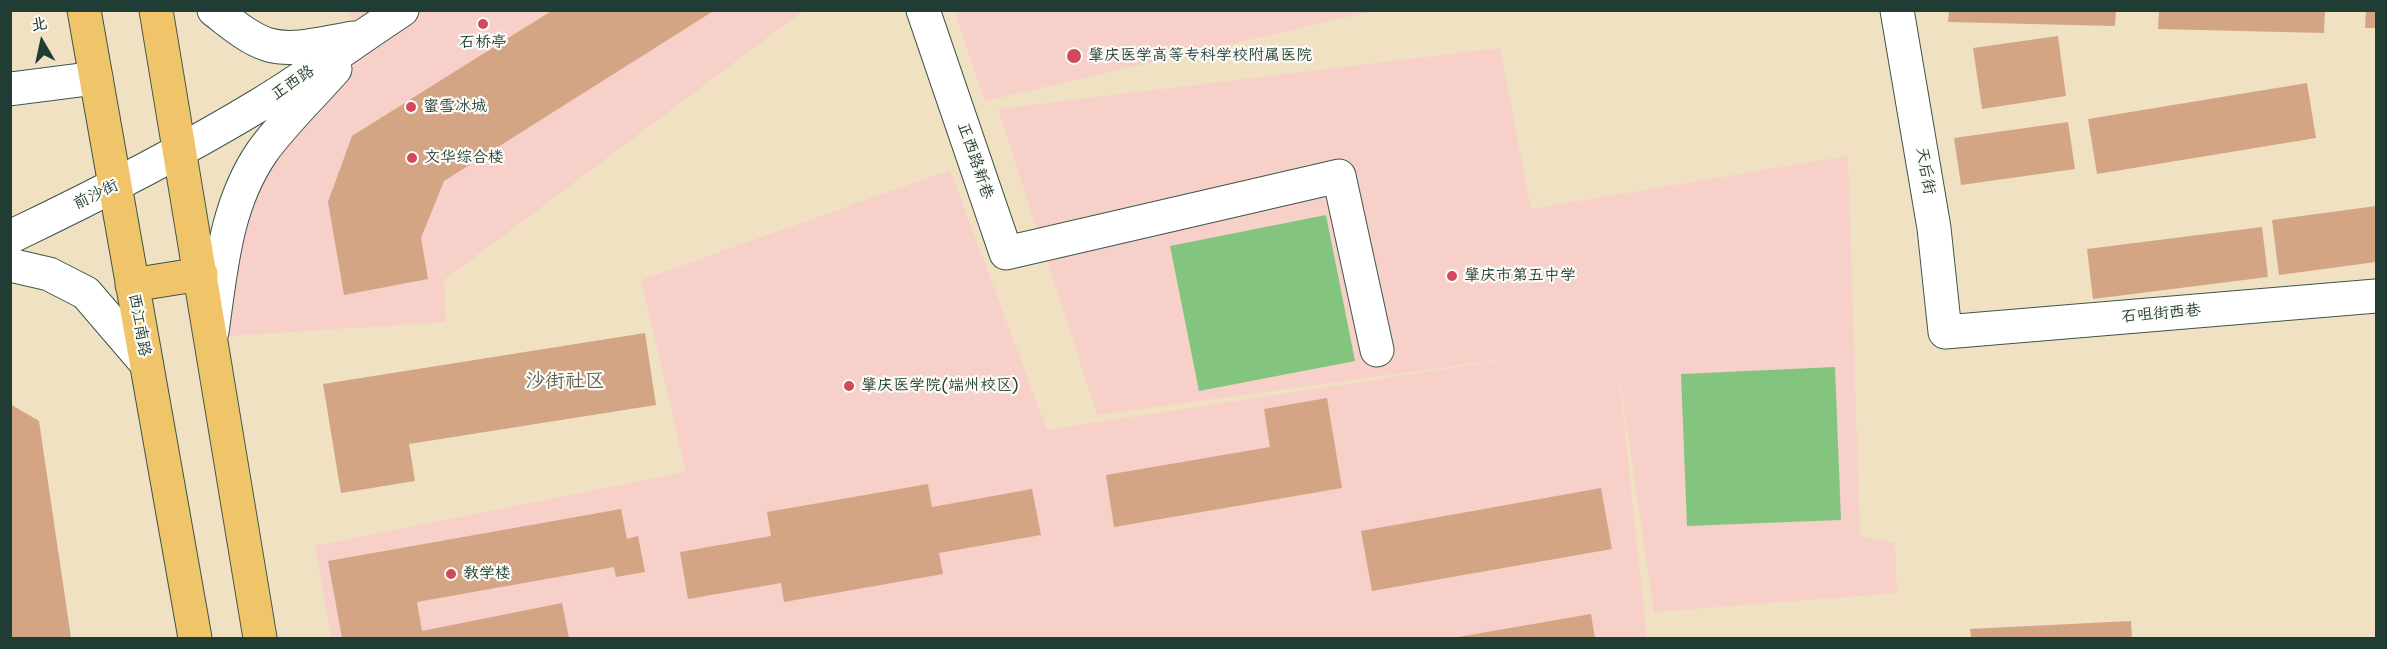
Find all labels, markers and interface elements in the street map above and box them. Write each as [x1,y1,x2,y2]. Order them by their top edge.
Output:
north arrow [12,12,72,72]
text: 北 [30,12,49,35]
marker: 石桥亭 [476,17,490,31]
place label: 石桥亭 [459,33,507,53]
place label: 肇庆医学高等专科学校附属医院 [1088,46,1312,66]
marker: 肇庆医学高等专科学校附属医院 [1065,47,1083,65]
street label: 正西路 [268,62,318,104]
place label: 蜜雪冰城 [423,97,487,117]
marker: 蜜雪冰城 [404,100,418,114]
street label: 正西路新巷 [953,120,997,202]
street label: 天后街 [1911,146,1939,196]
place label: 文华综合楼 [424,148,504,168]
marker: 文华综合楼 [405,151,419,165]
street label: 前沙街 [70,176,122,214]
place label: 肇庆市第五中学 [1464,266,1576,286]
marker: 肇庆市第五中学 [1445,269,1459,283]
street label: 西江南路 [124,292,154,358]
street label: 石咀街西巷 [2120,301,2202,327]
district label: 沙街社区 [525,370,605,394]
place label: 肇庆医学院(端州校区) [861,376,1019,396]
marker: 肇庆医学院(端州校区) [842,379,856,393]
place label: 教学楼 [463,564,511,584]
marker: 教学楼 [444,567,458,581]

